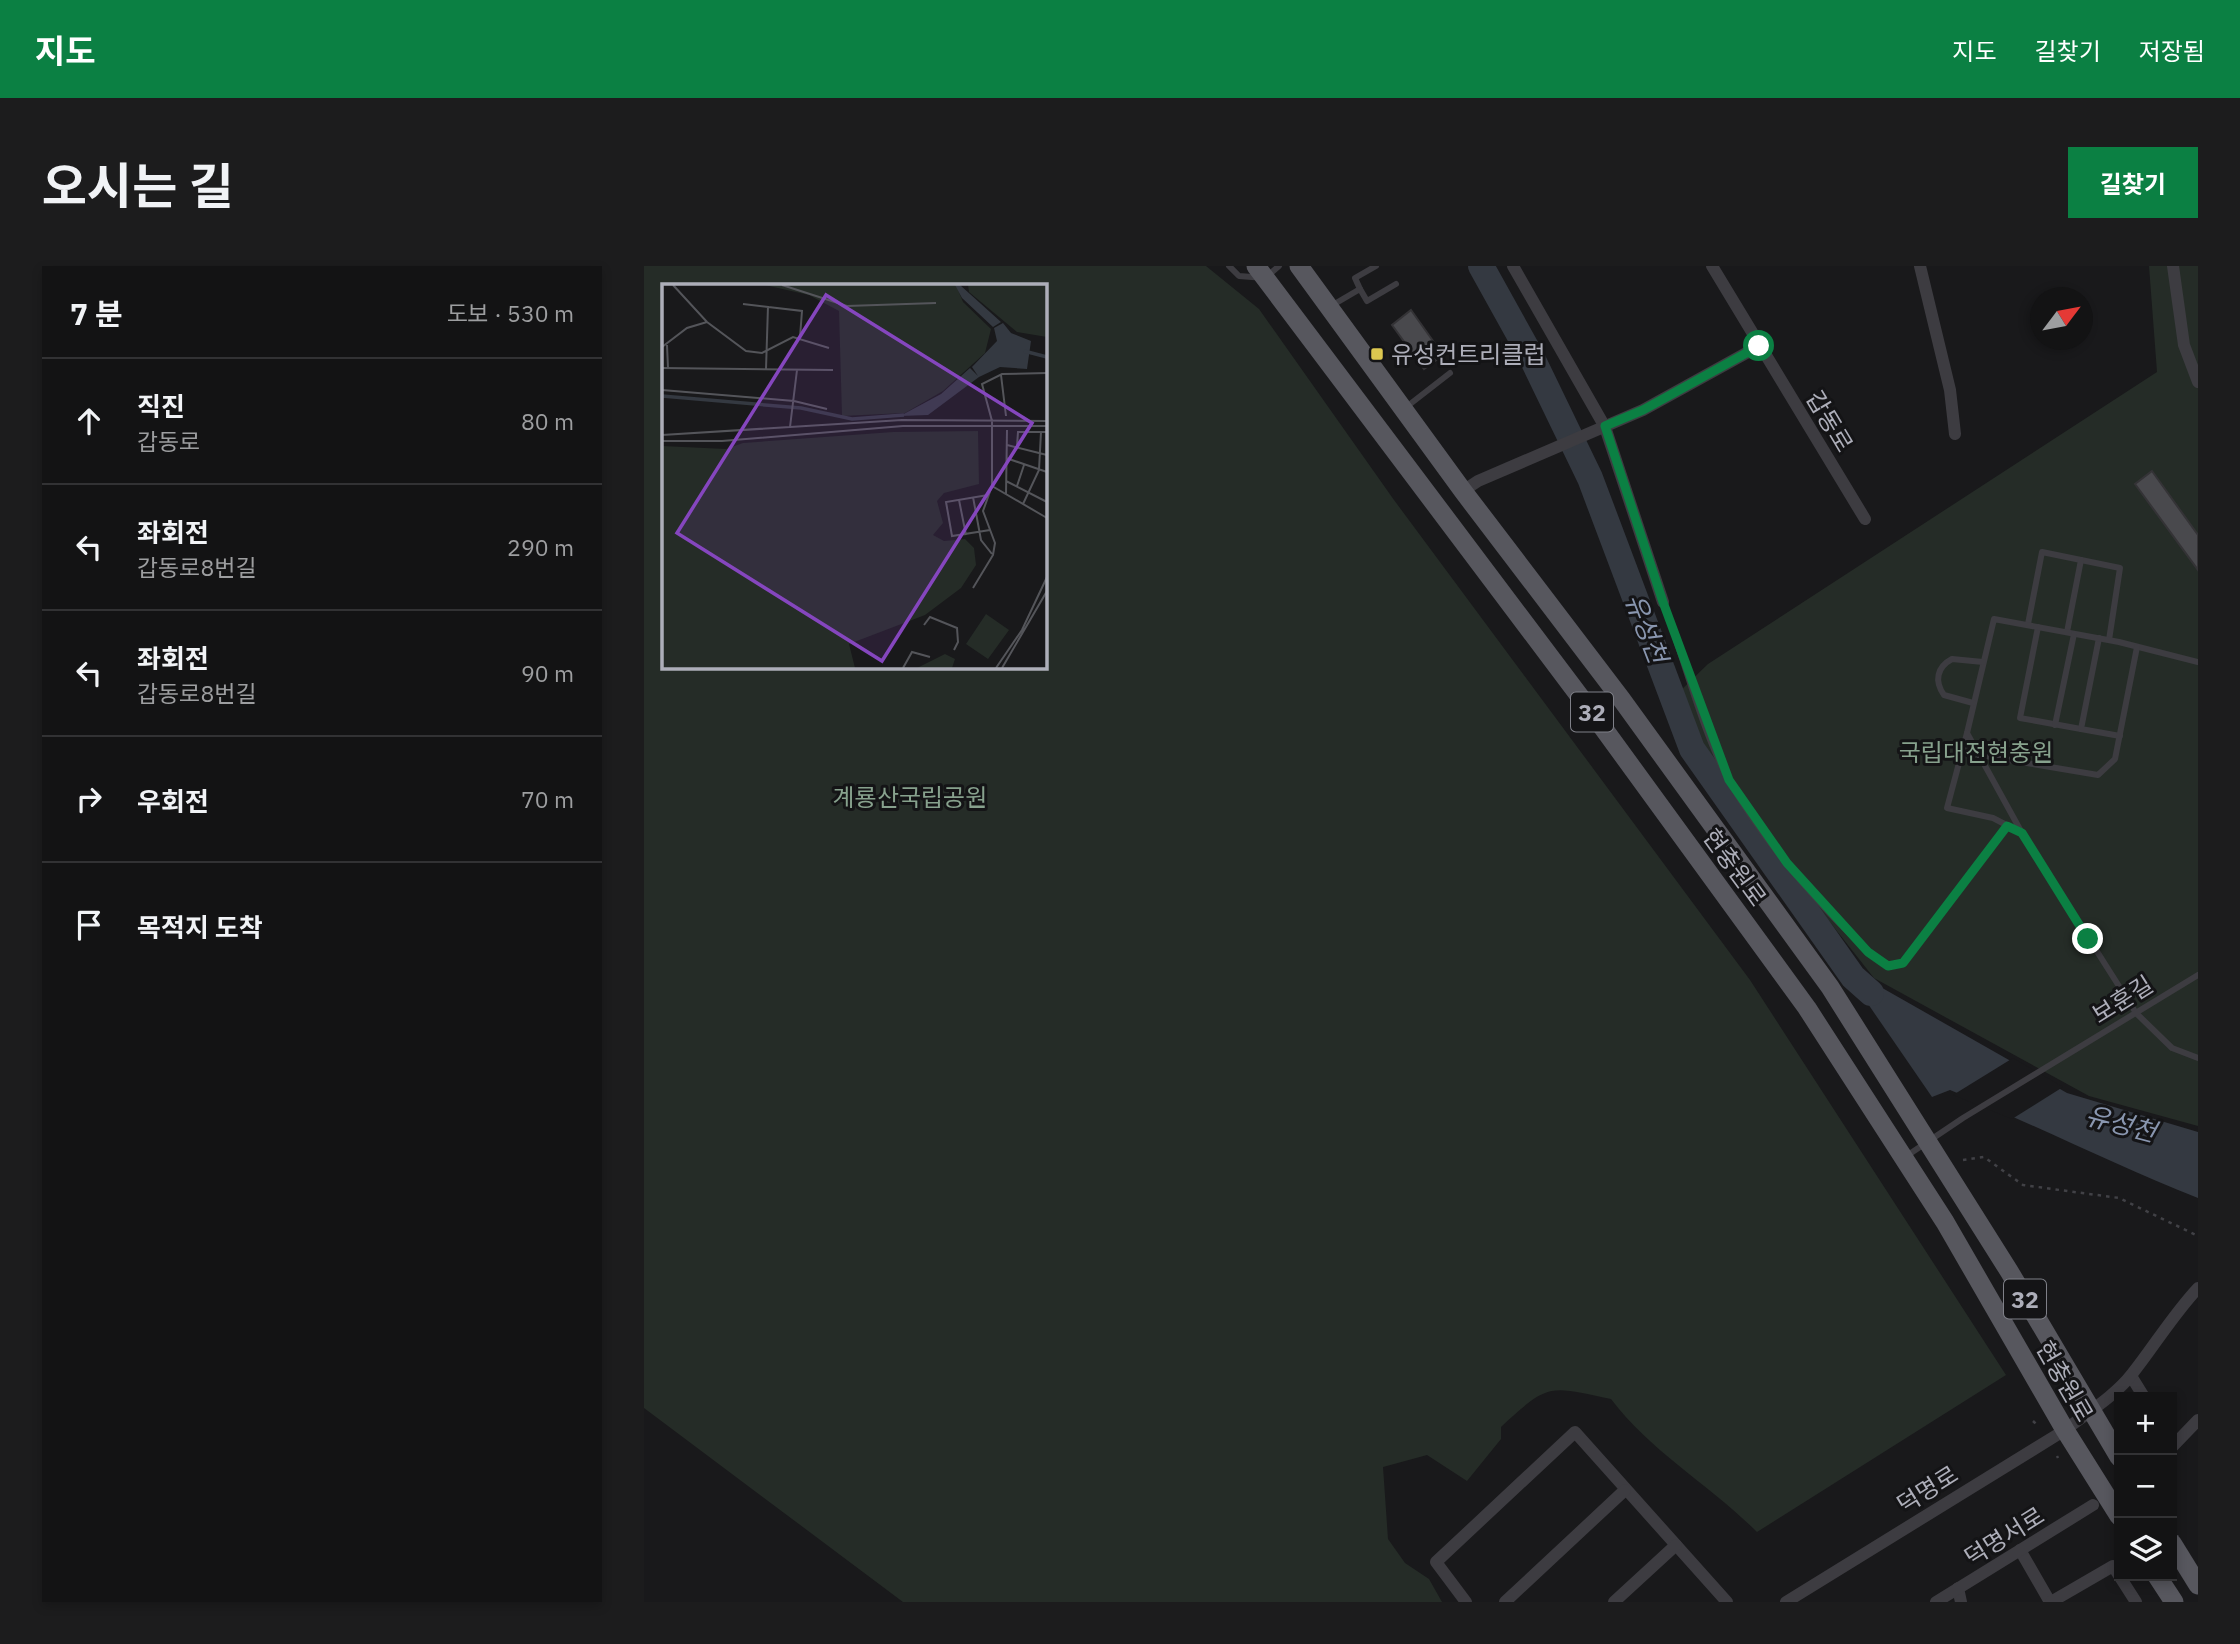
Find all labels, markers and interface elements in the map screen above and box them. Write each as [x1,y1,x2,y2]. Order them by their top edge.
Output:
text: 지도 [35,29,96,72]
text: 지도 [1952,35,1997,67]
text: 길찾기 [2035,35,2101,67]
text: 저장됨 [2139,35,2205,67]
button: 길찾기 [2068,147,2198,218]
text: 오시는 길 [42,154,234,217]
inset map [662,284,1046,668]
north arrow [2030,287,2093,350]
text: 7 분 [70,294,123,333]
text: 도보 · 530 m [446,298,574,328]
route start [1743,330,1774,361]
place label: 유성컨트리클럽 [1391,338,1546,370]
marker: 유성컨트리클럽 [1369,346,1385,362]
street label: 갑동로 [1799,384,1861,458]
text: 직진 [137,389,185,423]
icon: ahead [70,402,108,440]
text: 80 m [521,406,574,436]
text: 갑동로 [137,426,200,456]
text: 좌회전 [137,515,209,549]
icon: left [70,528,108,566]
text: 290 m [507,532,574,562]
text: 갑동로8번길 [137,552,257,582]
water label: 유성천 [1618,588,1677,670]
text: 좌회전 [137,641,209,675]
icon: left [70,654,108,692]
text: 90 m [521,658,574,688]
text: 갑동로8번길 [137,678,257,708]
road number: 32 [1571,692,1613,732]
park label: 국립대전현충원 [1899,736,2053,768]
icon: right [70,780,108,818]
park label: 계룡산국립공원 [833,781,987,813]
text: 우회전 [137,784,209,818]
text: 70 m [521,784,574,814]
street label: 현충원로 [1696,822,1774,912]
icon: arrive [70,906,108,944]
text: 목적지 도착 [137,910,263,944]
route end [2072,923,2103,954]
street label: 보훈길 [2085,968,2159,1030]
water label: 유성천 [2082,1097,2163,1150]
road number: 32 [2004,1280,2046,1318]
street label: 현충원로 [2029,1335,2101,1427]
map controls [2114,1392,2177,1581]
button: + [2114,1392,2177,1455]
button: − [2114,1455,2177,1518]
street label: 덕명로 [1890,1458,1964,1520]
street label: 덕명서로 [1958,1499,2050,1573]
button: layers [2114,1518,2177,1581]

